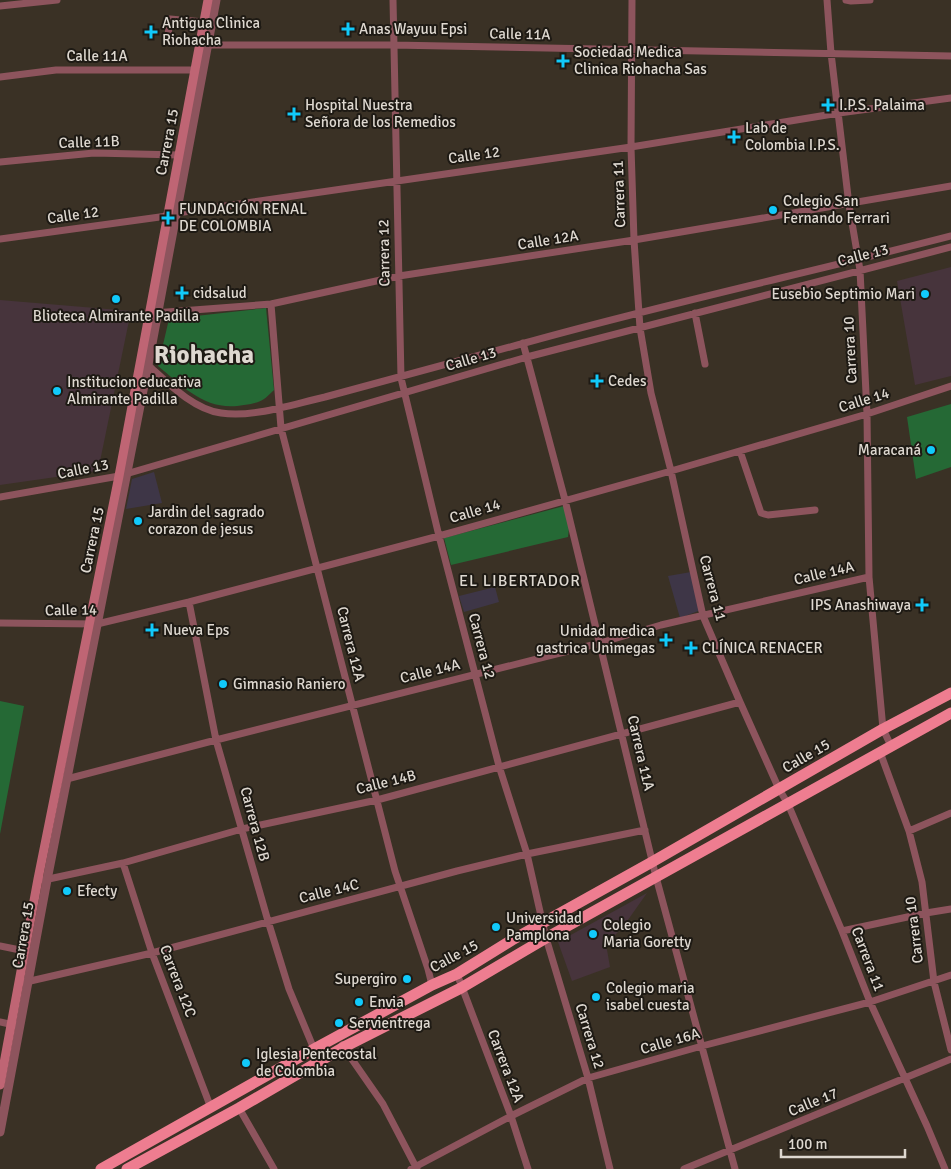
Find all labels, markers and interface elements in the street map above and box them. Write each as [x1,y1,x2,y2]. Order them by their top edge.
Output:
place label: Antigua Clinica Riohacha [162,14,260,49]
place label: Anas Wayuu Epsi [359,20,467,38]
marker: Anas Wayuu Epsi [341,22,355,36]
street label: Calle 11A [489,24,551,44]
marker: Antigua Clinica Riohacha [144,25,158,39]
place label: Sociedad Medica Clinica Riohacha Sas [574,43,707,78]
street label: Calle 11A [66,47,128,65]
marker: Sociedad Medica Clinica Riohacha Sas [556,54,570,68]
place label: Hospital Nuestra Señora de los Remedios [305,96,456,131]
place label: I.P.S. Palaima [839,96,925,114]
marker: I.P.S. Palaima [821,98,835,112]
street label: Carrera 15 [152,107,182,177]
marker: Hospital Nuestra Señora de los Remedios [287,107,301,121]
place label: Lab de Colombia I.P.S. [745,119,840,154]
marker: Lab de Colombia I.P.S. [727,130,741,144]
street label: Calle 11B [58,132,120,152]
street label: Calle 12 [447,142,501,168]
street label: Carrera 11 [609,160,629,228]
place label: Colegio San Fernando Ferrari [783,192,890,227]
place label: FUNDACIÓN RENAL DE COLOMBIA [179,199,307,235]
street label: Calle 12 [46,202,100,228]
marker: Colegio San Fernando Ferrari [767,204,779,216]
marker: FUNDACIÓN RENAL DE COLOMBIA [161,211,175,225]
street label: Carrera 12 [374,219,394,287]
street label: Calle 12A [516,226,580,254]
street label: Calle 13 [836,240,890,270]
place label: cidsalud [193,284,247,302]
place label: Eusebio Septimio Mari [771,285,915,303]
marker: cidsalud [175,286,189,300]
marker: Eusebio Septimio Mari [919,288,931,300]
marker: Blioteca Almirante Padilla [110,293,122,305]
place label: Blioteca Almirante Padilla [33,307,199,325]
street label: Carrera 10 [839,316,861,384]
district label: Riohacha [154,339,254,370]
street label: Calle 13 [443,343,499,375]
place label: Cedes [608,372,647,390]
place label: Institucion educativa Almirante Padilla [67,373,201,408]
marker: Cedes [590,374,604,388]
street label: Calle 14 [836,384,892,416]
marker: Institucion educativa Almirante Padilla [51,385,63,397]
place label: Maracaná [858,441,921,459]
marker: Maracaná [925,444,937,456]
street label: Calle 13 [56,455,110,483]
street label: Calle 14 [447,495,503,527]
place label: Jardin del sagrado corazon de jesus [148,503,265,538]
street label: Carrera 15 [76,505,108,575]
marker: Jardin del sagrado corazon de jesus [132,515,144,527]
street label: Carrera 11 [696,553,730,623]
street label: Calle 14A [792,557,856,589]
district label: EL LIBERTADOR [459,571,581,591]
place label: IPS Anashiwaya [810,596,911,614]
marker: IPS Anashiwaya [915,598,929,612]
street label: Calle 14 [45,601,97,619]
street label: Carrera 12A [333,605,369,683]
street label: Carrera 12 [465,611,499,681]
place label: Nueva Eps [163,621,230,639]
place label: Unidad medica gastrica Unimegas [536,622,655,657]
marker: Nueva Eps [145,623,159,637]
marker: Unidad medica gastrica Unimegas [659,633,673,647]
place label: CLÍNICA RENACER [702,638,822,657]
marker: CLÍNICA RENACER [684,641,698,655]
street label: Calle 14A [398,655,462,687]
place label: Gimnasio Raniero [233,675,346,693]
marker: Gimnasio Raniero [217,678,229,690]
street label: Carrera 11A [624,714,658,792]
street label: Calle 15 [779,735,833,777]
street label: Calle 14B [354,766,418,798]
street label: Carrera 12B [236,785,274,863]
street label: Calle 14C [297,875,361,907]
place label: Efecty [77,882,117,900]
marker: Efecty [61,885,73,897]
street label: Carrera 10 [901,895,927,965]
street label: Carrera 15 [8,900,38,970]
place label: Universidad Pamplona [506,909,582,944]
place label: Colegio Maria Goretty [603,916,691,951]
marker: Universidad Pamplona [490,921,502,933]
street label: Carrera 11 [848,924,888,994]
marker: Colegio Maria Goretty [587,928,599,940]
street label: Calle 15 [427,936,481,976]
street label: Carrera 12C [156,942,200,1020]
place label: Supergiro [335,970,397,988]
marker: Supergiro [401,973,413,985]
place label: Colegio maria isabel cuesta [606,979,695,1014]
marker: Colegio maria isabel cuesta [590,991,602,1003]
place label: Envia [369,993,404,1011]
marker: Envia [353,996,365,1008]
street label: Carrera 12 [572,1001,608,1071]
place label: Servientrega [349,1014,431,1032]
marker: Servientrega [333,1017,345,1029]
street label: Calle 16A [638,1024,702,1058]
street label: Carrera 12A [484,1027,528,1105]
place label: Iglesia Pentecostal de Colombia [256,1045,377,1080]
marker: Iglesia Pentecostal de Colombia [240,1057,252,1069]
street label: Calle 17 [785,1084,841,1120]
scale bar [781,1126,905,1158]
text: 100 m [788,1135,828,1153]

